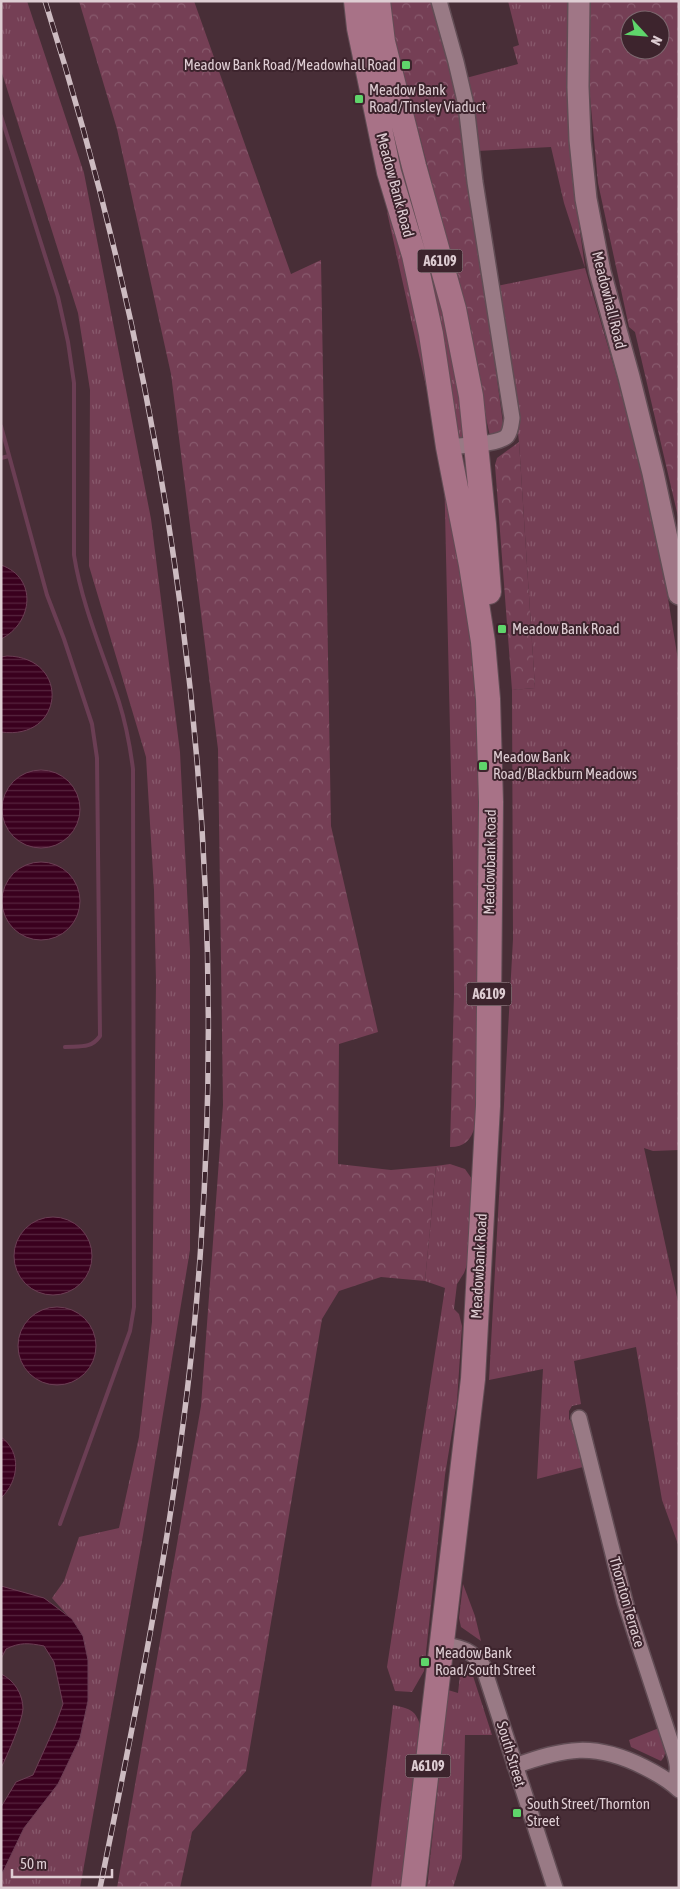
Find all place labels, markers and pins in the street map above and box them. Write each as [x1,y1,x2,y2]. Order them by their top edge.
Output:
place label: Meadow Bank Road/Meadowhall Road [184,56,396,73]
marker: Meadow Bank Road/Meadowhall Road [400,59,412,71]
place label: Meadow Bank Road/Tinsley Viaduct [369,81,486,115]
marker: Meadow Bank Road/Tinsley Viaduct [353,93,365,105]
place label: Meadow Bank Road [512,620,620,637]
marker: Meadow Bank Road [496,623,508,635]
place label: Meadow Bank Road/Blackburn Meadows [493,748,637,782]
marker: Meadow Bank Road/Blackburn Meadows [477,760,489,772]
place label: Meadow Bank Road/South Street [435,1644,536,1678]
marker: Meadow Bank Road/South Street [419,1656,431,1668]
place label: South Street/Thornton Street [527,1795,650,1829]
marker: South Street/Thornton Street [511,1807,523,1819]

